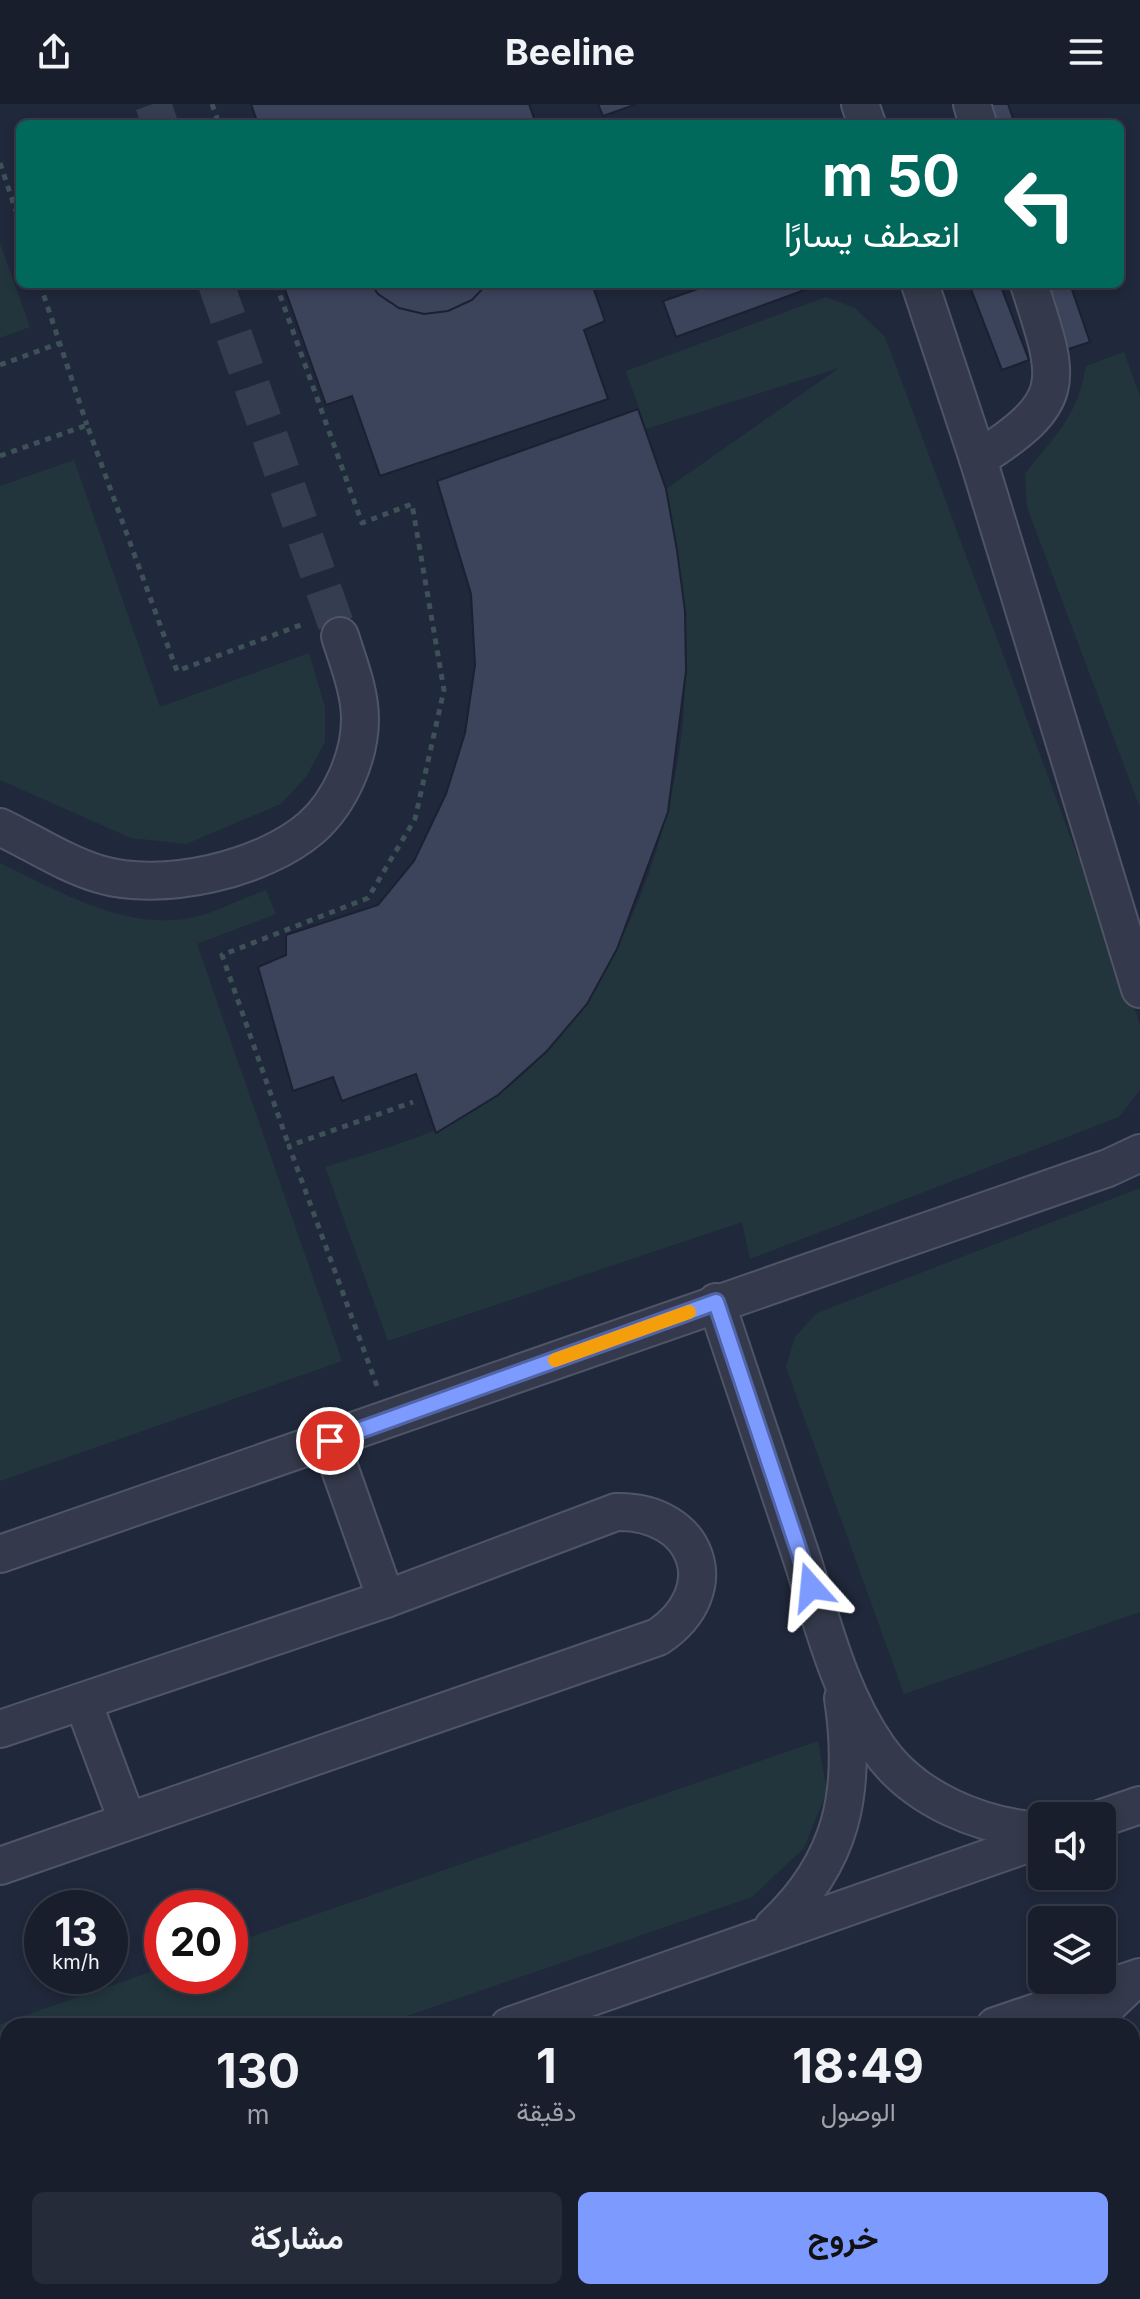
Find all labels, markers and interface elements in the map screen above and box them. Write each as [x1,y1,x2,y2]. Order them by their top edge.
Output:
icon: share [32,30,76,74]
text: Beeline [505,30,635,74]
icon: menu [1064,30,1108,74]
text: 50 m [822,142,960,210]
icon: left [988,152,1092,256]
text: انعطف يسارًا [784,212,960,256]
pin [296,1407,364,1475]
icon: arrive [308,1419,352,1463]
position arrow [769,1545,853,1629]
map controls [1028,1802,1116,1994]
button: sound [1028,1802,1116,1890]
speed limit sign: 20 [144,1890,248,1994]
button: layers [1028,1906,1116,1994]
text: 13 [54,1907,98,1956]
text: km/h [52,1950,100,1974]
text: 1 [536,2036,557,2095]
text: 18:49 [792,2036,924,2095]
text: 130 [216,2041,300,2100]
text: دقيقة [516,2096,576,2127]
text: الوصول [821,2096,896,2127]
text: m [247,2099,269,2130]
button: مشاركة [32,2192,562,2284]
button: خروج [578,2192,1108,2284]

